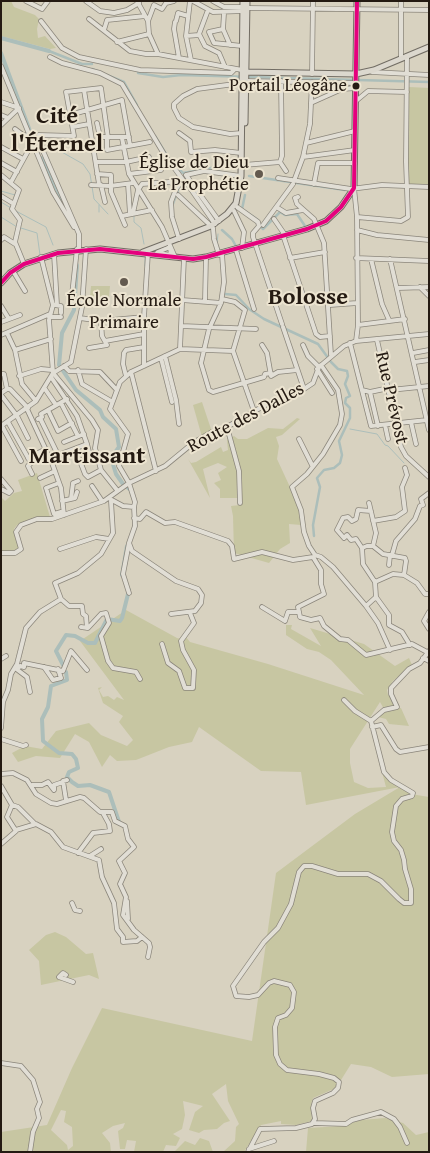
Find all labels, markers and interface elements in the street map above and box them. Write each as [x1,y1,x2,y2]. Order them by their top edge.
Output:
place label: Portail Léogâne [229,75,347,97]
marker: Portail Léogâne [351,81,361,91]
district label: Cité l'Éternel [11,103,103,159]
place label: Église de Dieu La Prophétie [139,152,249,196]
marker: Église de Dieu La Prophétie [253,168,265,180]
marker: École Normale Primaire [118,276,130,288]
district label: Bolosse [268,284,348,312]
place label: École Normale Primaire [67,290,181,334]
street label: Rue Prévost [369,349,413,447]
street label: Route des Dalles [184,378,308,458]
district label: Martissant [29,443,145,471]

